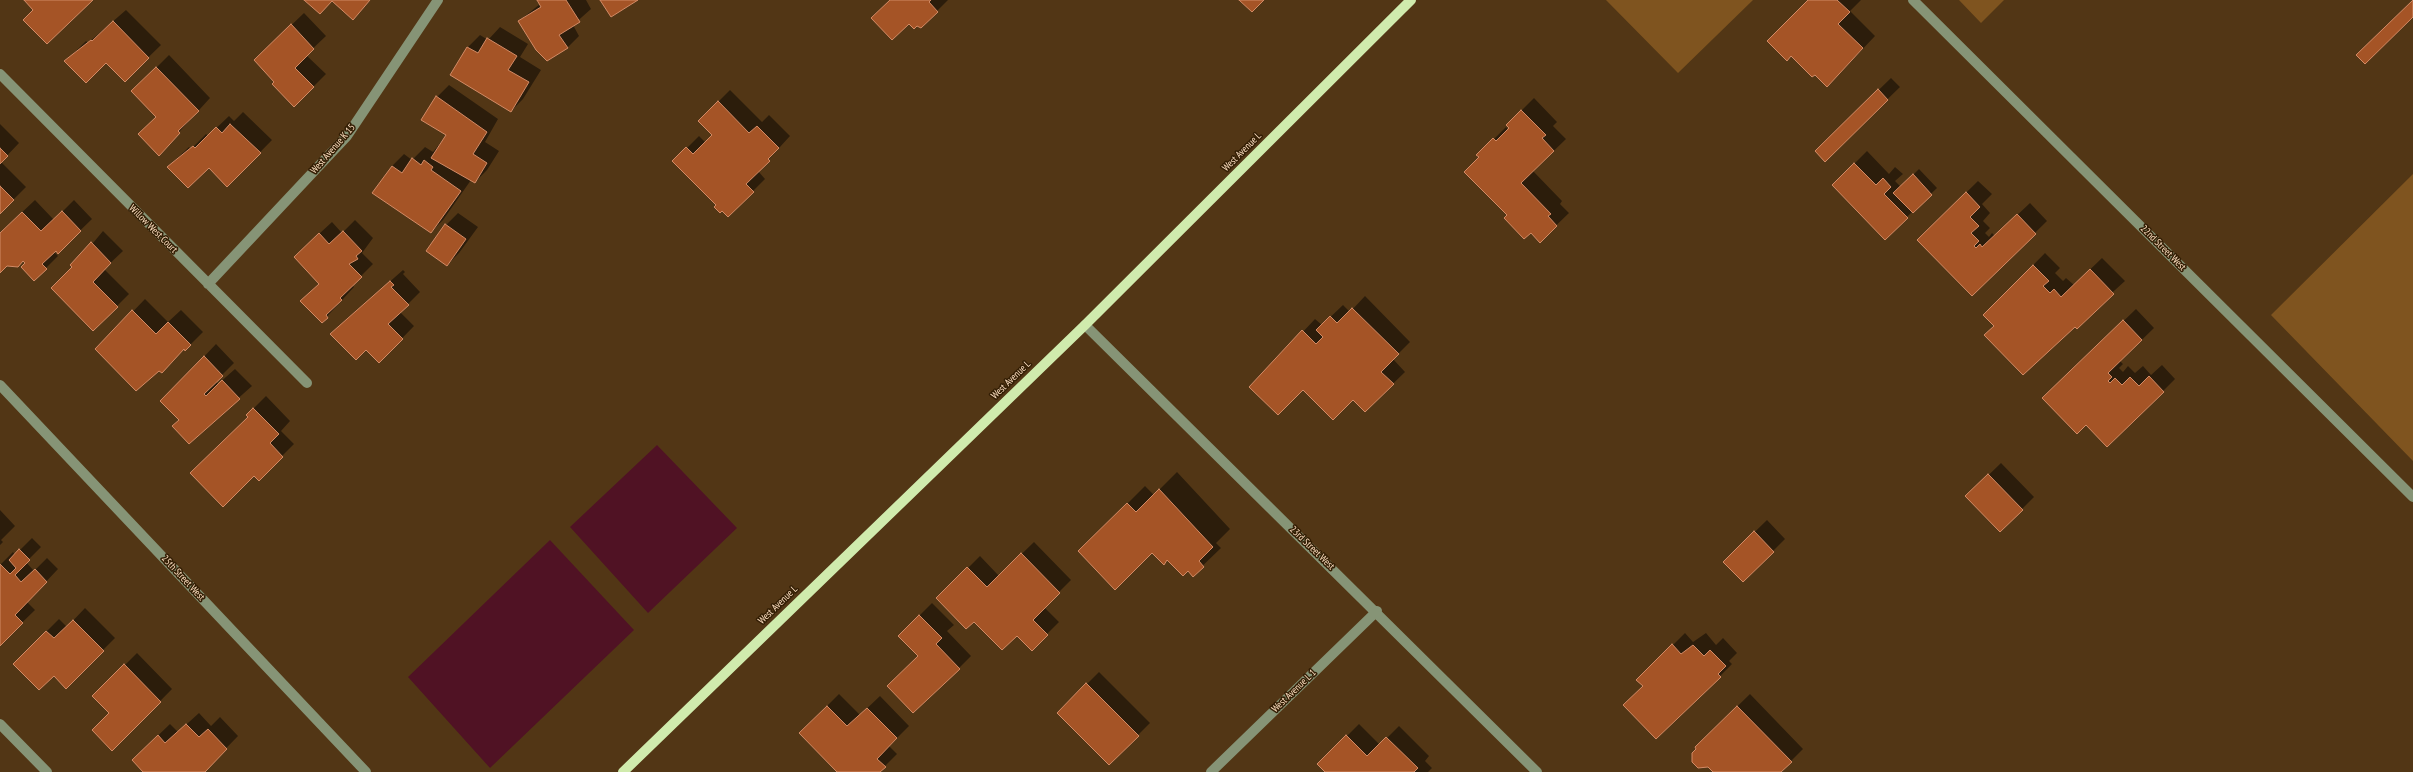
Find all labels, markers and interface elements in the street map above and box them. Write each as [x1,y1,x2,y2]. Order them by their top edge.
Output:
street label: West Avenue K 15 [308,122,358,176]
street label: West Avenue L [1220,130,1264,174]
street label: Willow West Court [126,202,180,256]
street label: 22nd Street West [2138,223,2188,273]
street label: West Avenue L [989,358,1033,402]
street label: 23rd Street West [1287,524,1337,572]
street label: 25th Street West [159,553,207,603]
street label: West Avenue L [756,583,800,627]
street label: West Avenue L 1 [1269,667,1319,715]

